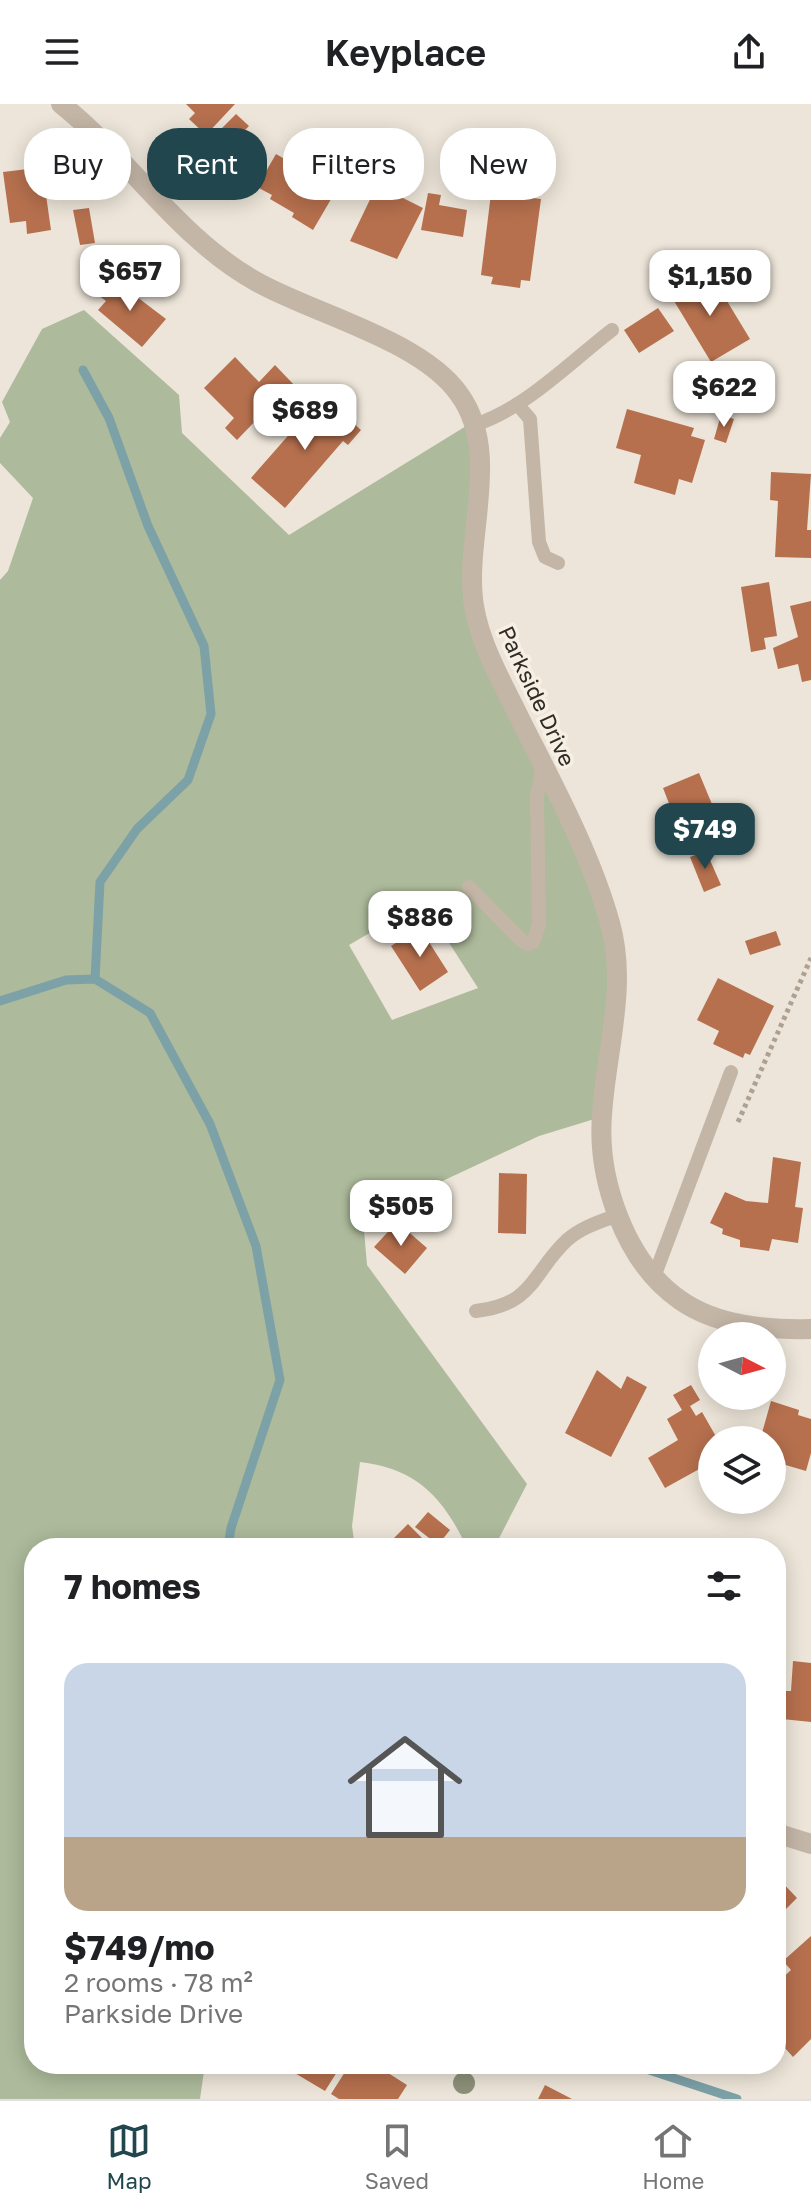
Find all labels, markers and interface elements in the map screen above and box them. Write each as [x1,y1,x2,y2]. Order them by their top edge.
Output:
icon: menu [40,30,84,74]
icon: share [727,30,771,74]
text: Keyplace [325,31,486,74]
chip: Buy [24,128,131,200]
chip: Rent [147,128,267,200]
chip: Filters [283,128,424,200]
chip: New [440,128,556,200]
pin: $657 [83,245,177,313]
pin: $1,150 [645,250,775,318]
text: $657 [98,255,162,286]
text: $1,150 [667,260,753,291]
pin: $622 [677,361,771,429]
text: $622 [691,371,757,402]
pin: $689 [258,384,352,452]
text: $689 [271,394,339,425]
street label: Parkside Drive [493,621,582,770]
pin: $749 [658,803,752,871]
text: $749 [673,813,737,844]
pin: $886 [373,891,467,959]
text: $886 [386,901,454,932]
pin: $505 [354,1180,448,1248]
text: $505 [368,1190,434,1221]
north arrow [698,1322,786,1410]
map controls [698,1322,786,1514]
button: layers [698,1426,786,1514]
icon: filters [702,1564,746,1608]
text: 7 homes [64,1566,201,1606]
icon: home [333,1715,477,1859]
text: $749/mo [64,1927,215,1967]
text: 2 rooms · 78 m² [64,1967,253,1998]
text: Parkside Drive [64,1998,243,2029]
tab: Map [107,2119,152,2194]
tab: Saved [365,2119,429,2194]
tab: Home [642,2119,704,2194]

